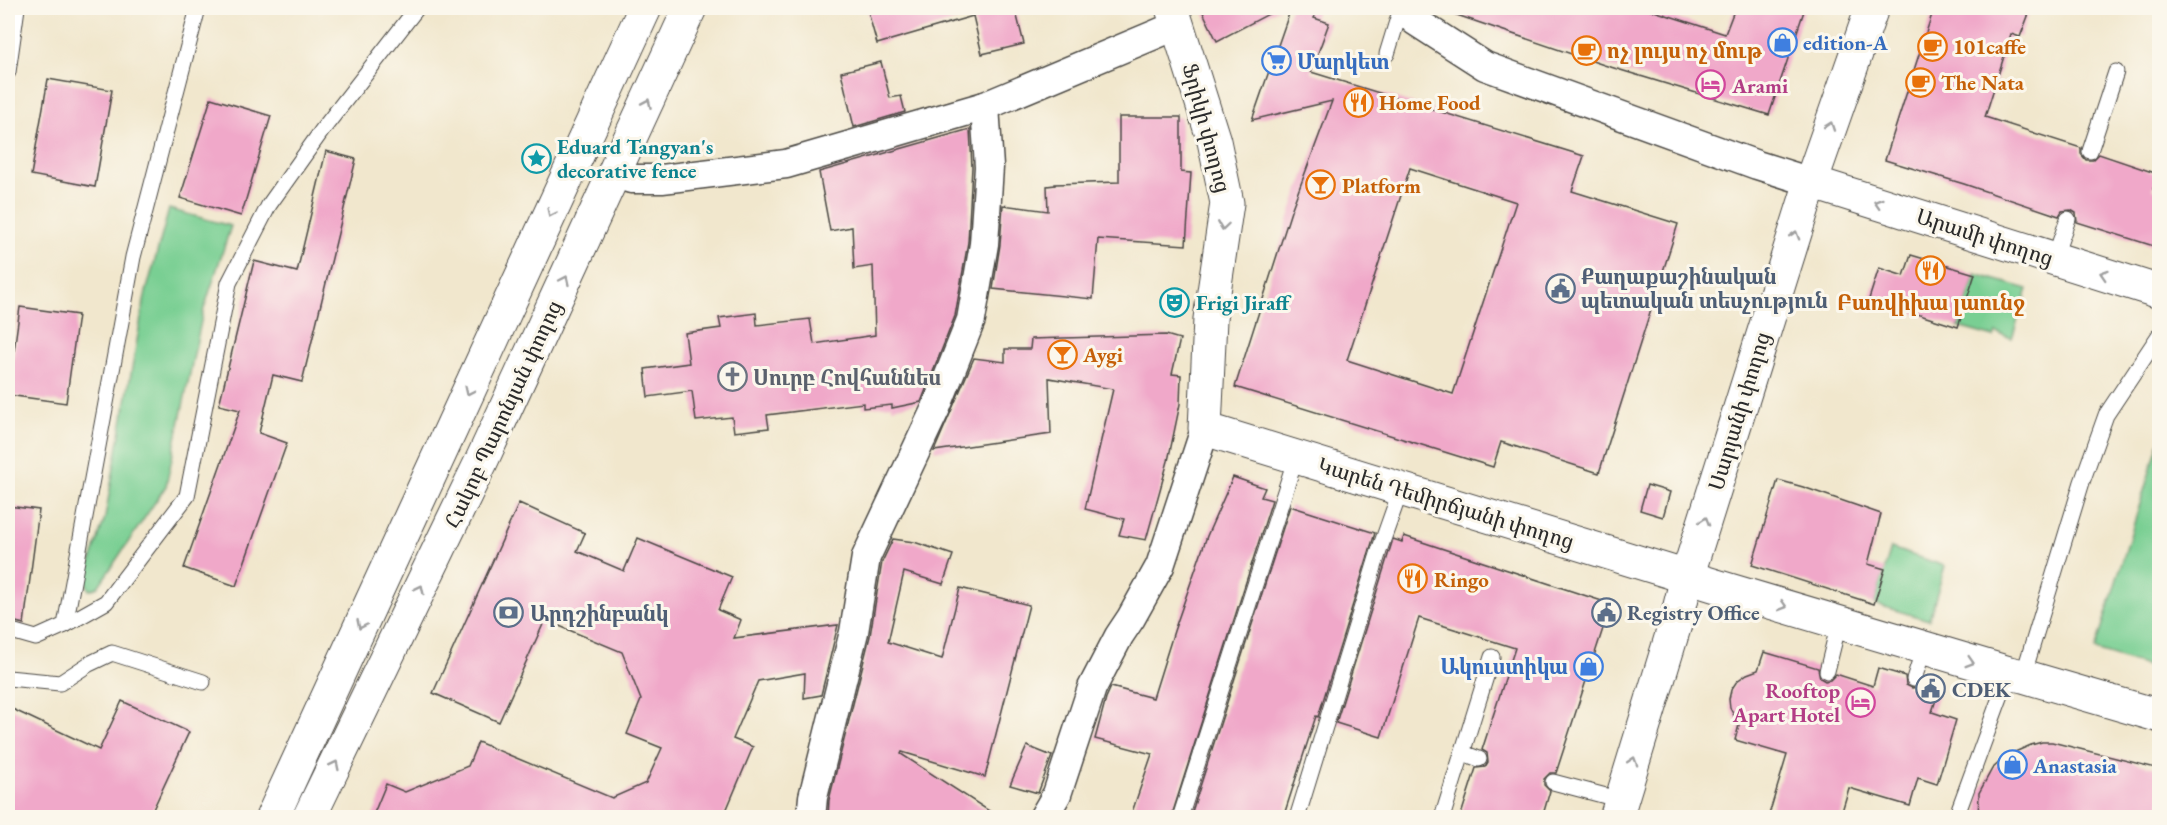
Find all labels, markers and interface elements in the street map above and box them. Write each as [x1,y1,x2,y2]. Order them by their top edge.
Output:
shop icon: edition-A [1766,26,1798,58]
place label: edition-A [1803,29,1889,56]
cafe icon: 101caffe [1916,30,1948,62]
place label: 101caffe [1953,33,2026,60]
cafe icon: ոչ լույս ոչ մութ [1570,34,1602,66]
place label: ոչ լույս ոչ մութ [1607,37,1762,64]
supermarket icon: Մարկետ [1260,45,1292,77]
place label: Մարկետ [1297,48,1389,75]
street label: Ֆրիկի փողոց [1177,61,1237,195]
cafe icon: The Nata [1904,66,1936,98]
hotel icon: Arami [1695,69,1727,101]
place label: The Nata [1941,69,2025,96]
place label: Arami [1731,72,1788,99]
restaurant icon: Home Food [1342,86,1374,118]
place label: Home Food [1379,89,1481,116]
one-way arrow [639,98,651,109]
one-way arrow [1823,122,1836,132]
place label: Eduard Tangyan's decorative fence [557,133,713,184]
place icon: Eduard Tangyan's decorative fence [520,142,552,174]
bar icon: Platform [1305,169,1337,201]
place label: Platform [1342,172,1421,199]
one-way arrow [1873,198,1884,210]
street label: Արամի փողոց [1913,202,2057,272]
one-way arrow [547,207,559,218]
one-way arrow [1218,221,1230,231]
one-way arrow [1787,230,1800,241]
restaurant icon: Բառվիխա լաունջ [1915,255,1947,287]
place label: Քաղաքաշինական պետական տեսչություն [1581,263,1828,314]
one-way arrow [2099,269,2110,281]
public building icon: Քաղաքաշինական պետական տեսչություն [1544,272,1576,304]
one-way arrow [558,275,570,286]
theatre icon: Frigi Jiraff [1159,286,1191,318]
place label: Frigi Jiraff [1196,289,1292,316]
place label: Բառվիխա լաունջ [1837,289,2025,316]
street label: Հակոբ Պարոնյան փողոց [438,296,568,532]
street label: Սարյանի փողոց [1702,329,1776,493]
bar icon: Aygi [1046,338,1078,370]
place label: Aygi [1082,341,1123,368]
church icon: Սուրբ Հովհաննես [716,361,748,393]
place label: Սուրբ Հովհաննես [753,364,941,391]
one-way arrow [465,384,477,395]
street label: Կարեն Դեմիրճյանի փողոց [1315,451,1577,555]
one-way arrow [1698,516,1710,527]
restaurant icon: Ringo [1397,563,1429,595]
place label: Ringo [1434,566,1489,593]
one-way arrow [412,585,424,596]
public building icon: Registry Office [1590,596,1622,628]
bank icon: Արդշինբանկ [493,597,525,629]
place label: Registry Office [1627,599,1760,626]
one-way arrow [1777,599,1788,611]
place label: Արդշինբանկ [530,600,669,627]
one-way arrow [357,618,369,629]
shop icon: Ակուստիկա [1573,650,1605,682]
place label: Ակուստիկա [1440,653,1568,680]
one-way arrow [1964,655,1975,667]
public building icon: CDEK [1915,673,1947,705]
place label: CDEK [1952,676,2012,703]
place label: Rooftop Apart Hotel [1732,677,1840,728]
hotel icon: Rooftop Apart Hotel [1845,686,1877,718]
shop icon: Anastasia [1996,749,2028,781]
place label: Anastasia [2032,752,2118,779]
one-way arrow [1626,756,1638,767]
one-way arrow [327,760,339,771]

